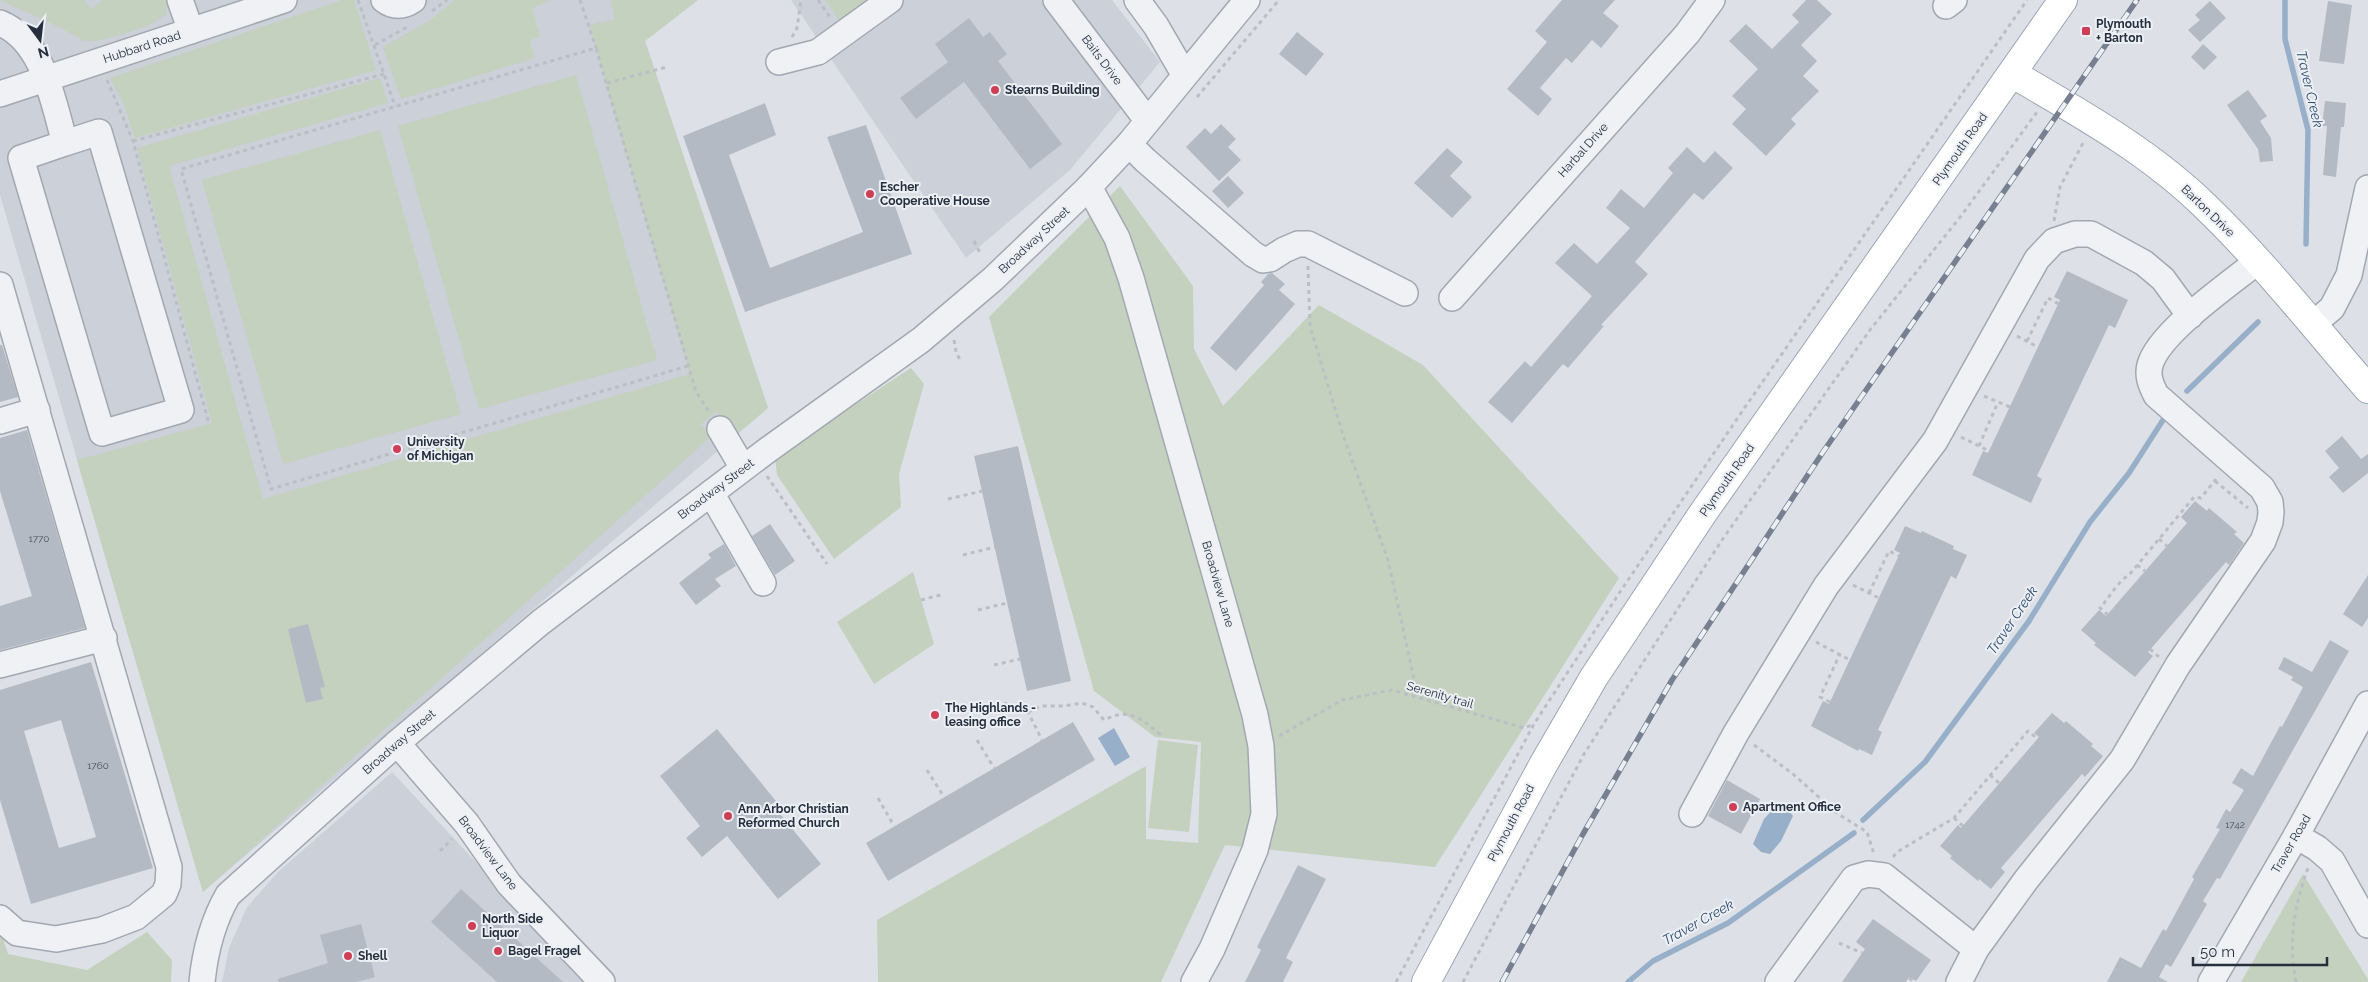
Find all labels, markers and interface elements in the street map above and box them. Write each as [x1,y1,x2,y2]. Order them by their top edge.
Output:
north arrow [15,15,65,65]
place label: Plymouth + Barton [2096,17,2151,45]
marker: Plymouth + Barton [2080,25,2092,37]
street label: Hubbard Road [101,28,183,66]
street label: Baits Drive [1079,32,1125,88]
text: N [36,43,51,62]
water label: Traver Creek [2293,49,2327,130]
place label: Stearns Building [1005,83,1100,97]
marker: Stearns Building [989,84,1001,96]
street label: Plymouth Road [1930,110,1990,188]
street label: Harbal Drive [1555,120,1611,180]
place label: Escher Cooperative House [880,180,990,208]
street label: Barton Drive [2179,182,2237,240]
marker: Escher Cooperative House [864,188,876,200]
street label: Broadway Street [996,204,1072,276]
place label: University of Michigan [407,435,474,463]
street label: Plymouth Road [1697,441,1757,519]
marker: University of Michigan [391,443,403,455]
street label: Broadway Street [675,456,757,522]
house number: 1770 [28,533,50,544]
street label: Broadview Lane [1199,539,1237,629]
water label: Traver Creek [1983,583,2041,657]
street label: Serenity trail [1405,679,1476,711]
place label: The Highlands - leasing office [945,701,1036,729]
street label: Broadway Street [360,707,438,777]
marker: The Highlands - leasing office [929,709,941,721]
house number: 1760 [87,760,109,771]
street label: Plymouth Road [1485,782,1537,864]
place label: Apartment Office [1743,800,1841,814]
marker: Apartment Office [1727,801,1739,813]
place label: Ann Arbor Christian Reformed Church [738,802,849,830]
marker: Ann Arbor Christian Reformed Church [722,810,734,822]
street label: Traver Road [2268,812,2314,876]
street label: Broadview Lane [456,813,520,893]
house number: 1742 [2225,819,2245,830]
water label: Traver Creek [1660,896,1737,948]
place label: North Side Liquor [482,912,543,940]
marker: North Side Liquor [466,920,478,932]
scale bar [2193,934,2327,966]
text: 50 m [2200,943,2235,961]
place label: Bagel Fragel [508,944,581,958]
marker: Bagel Fragel [492,945,504,957]
place label: Shell [358,949,388,963]
marker: Shell [342,950,354,962]

